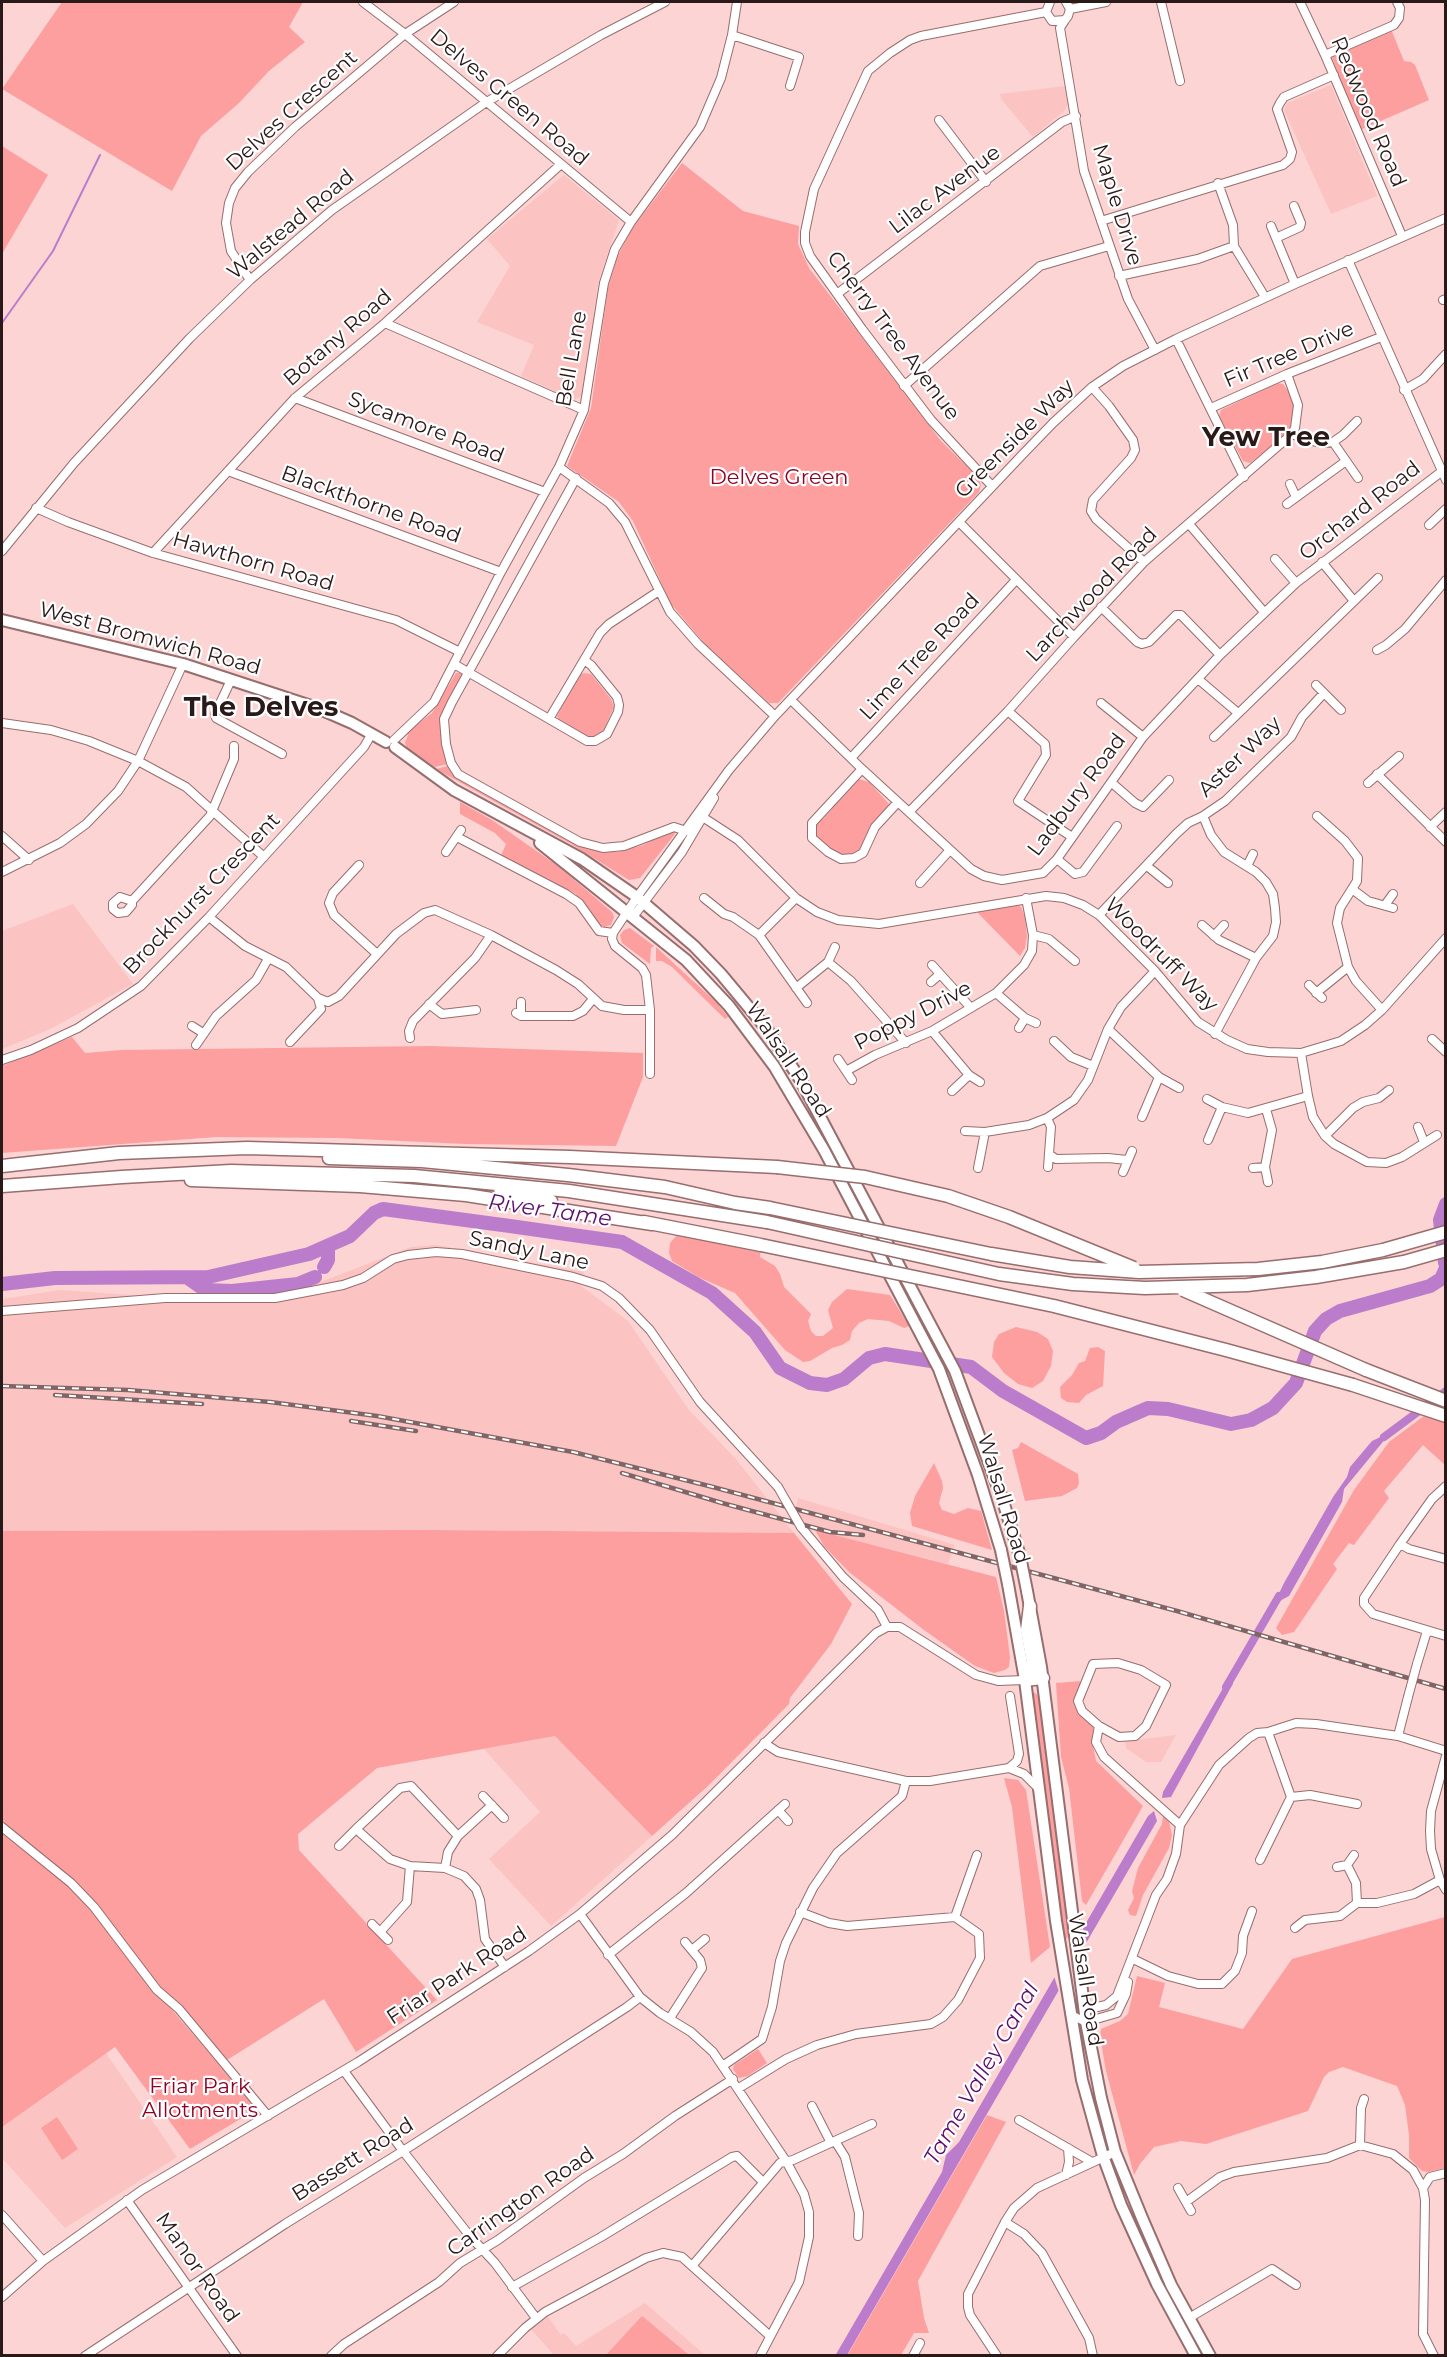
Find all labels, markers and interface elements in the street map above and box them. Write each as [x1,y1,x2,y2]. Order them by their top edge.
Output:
street label: Delves Green Road [424,24,594,172]
street label: Redwood Road [1325,33,1411,191]
street label: Delves Crescent [221,45,363,177]
street label: Lilac Avenue [884,140,1006,240]
street label: Maple Drive [1087,141,1147,269]
street label: Walstead Road [222,165,360,285]
street label: Cherry Tree Avenue [821,246,965,426]
street label: Botany Road [279,284,397,392]
street label: Bell Lane [551,309,593,409]
street label: Fir Tree Drive [1220,316,1358,394]
street label: Greenside Way [950,374,1080,504]
street label: Sycamore Road [345,387,507,469]
district label: Yew Tree [1202,422,1330,454]
street label: Orchard Road [1294,456,1426,566]
street label: Blackthorne Road [278,461,464,549]
park label: Delves Green [709,465,849,491]
street label: Larchwood Road [1021,522,1163,668]
street label: Hawthorn Road [169,527,337,597]
street label: Lime Tree Road [855,588,985,726]
street label: West Bromwich Road [36,597,264,681]
district label: The Delves [184,692,338,724]
street label: Aster Way [1193,711,1287,803]
street label: Ladbury Road [1023,729,1131,861]
street label: Brockhurst Crescent [118,808,286,980]
street label: Woodruff Way [1099,893,1223,1017]
street label: Poppy Drive [850,976,976,1056]
street label: Walsall Road [740,997,836,1123]
water label: River Tame [487,1189,613,1233]
street label: Sandy Lane [467,1226,591,1276]
street label: Walsall Road [971,1431,1035,1567]
street label: Walsall Road [1062,1912,1108,2048]
street label: Friar Park Road [382,1921,532,2031]
water label: Tame Valley Canal [919,1978,1045,2170]
park label: Friar Park Allotments [142,2074,258,2124]
street label: Bassett Road [288,2113,418,2207]
street label: Carrington Road [443,2142,599,2262]
street label: Manor Road [150,2208,244,2328]

